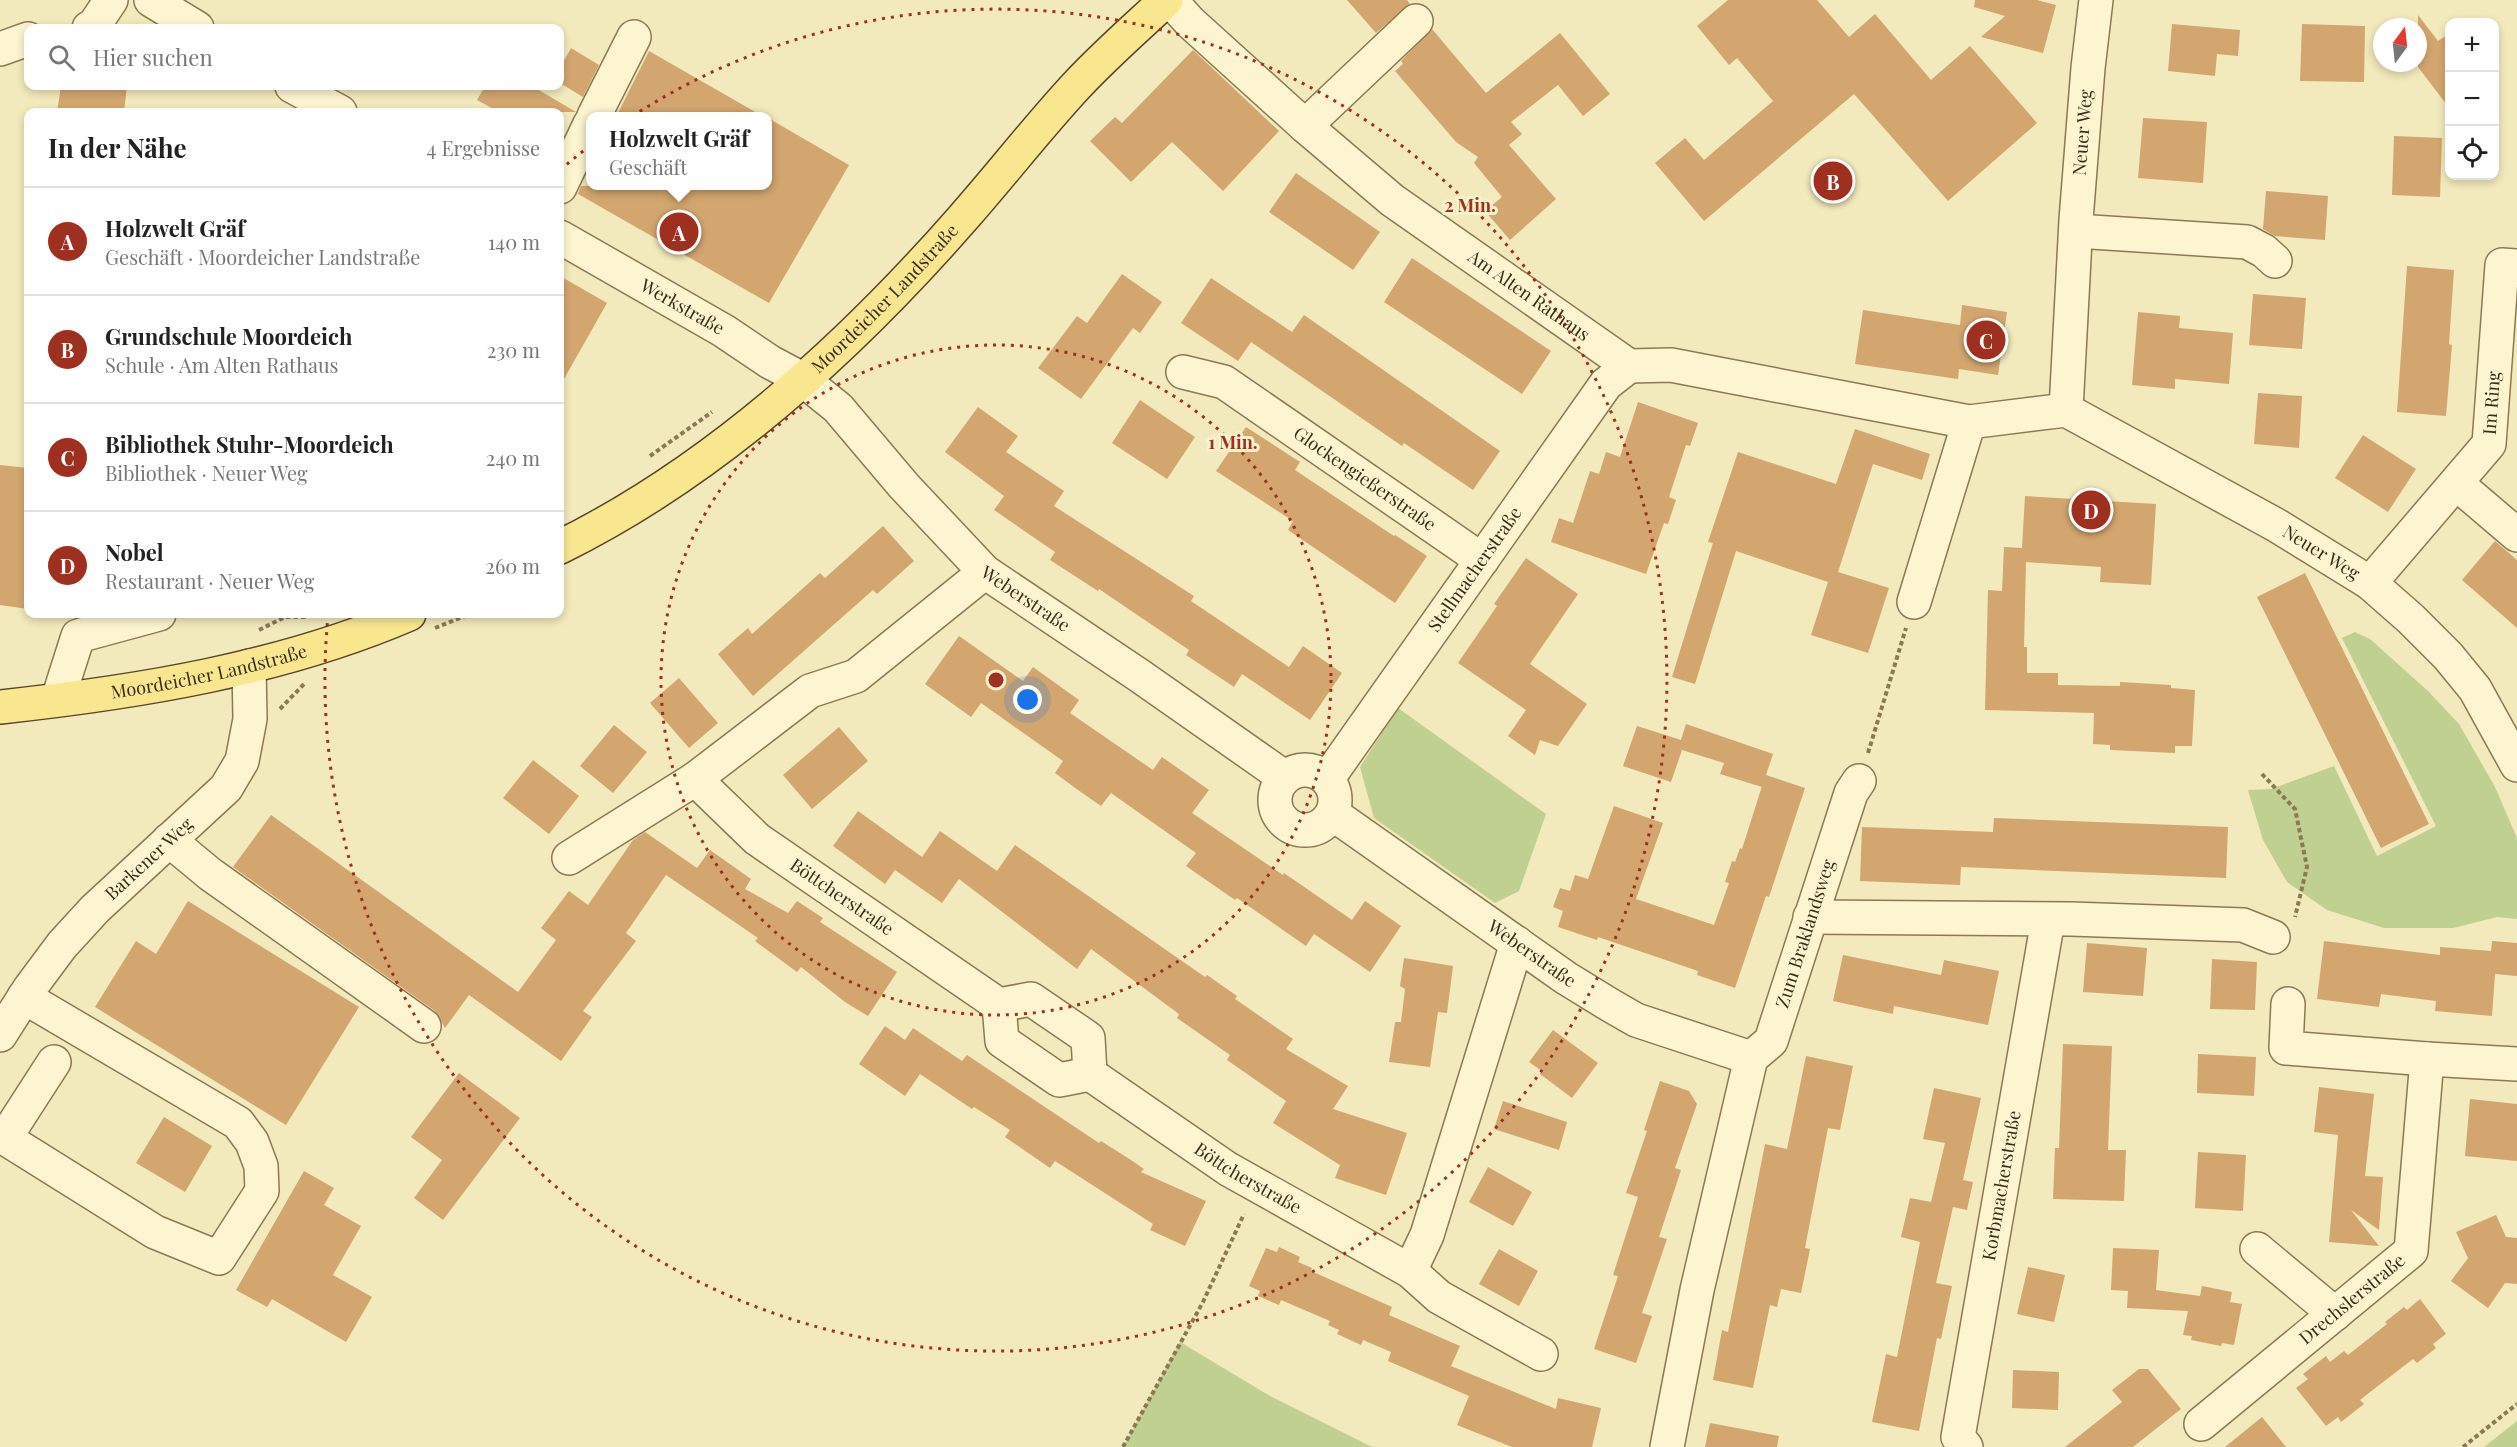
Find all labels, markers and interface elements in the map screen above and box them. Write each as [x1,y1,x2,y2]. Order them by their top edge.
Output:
north arrow [2373,18,2427,72]
map controls [2445,18,2499,180]
button: + [2445,18,2499,72]
search box [24,24,564,90]
icon: search [45,41,78,74]
text: Hier suchen [93,42,213,72]
button: − [2445,72,2499,126]
street label: Neuer Weg [2067,88,2097,176]
popup [586,112,772,190]
text: Holzwelt Gräf [609,123,749,153]
button: locate [2445,126,2499,180]
text: In der Nähe [48,130,187,165]
text: 4 Ergebnisse [427,134,540,161]
text: Geschäft [609,153,687,180]
pin: B [1814,158,1852,204]
text: 2 Min. [1444,193,1496,217]
pin: A [660,210,698,254]
text: Holzwelt Gräf [105,213,245,243]
street label: Moordeicher Landstraße [806,219,963,378]
text: A [61,228,74,255]
text: 140 m [488,228,540,255]
text: Geschäft · Moordeicher Landstraße [105,243,420,270]
street label: Am Alten Rathaus [1463,243,1595,346]
street label: Werkstraße [636,272,729,340]
pin: C [1966,318,2006,362]
text: Grundschule Moordeich [105,321,352,351]
text: B [61,336,74,363]
text: 230 m [487,336,540,363]
text: Schule · Am Alten Rathaus [105,351,338,378]
street label: Im Ring [2477,370,2505,436]
street label: Glockengießerstraße [1289,421,1441,536]
text: Bibliothek Stuhr-Moordeich [105,429,394,459]
text: 1 Min. [1208,430,1258,454]
text: C [60,444,75,471]
text: 240 m [486,444,540,471]
text: Bibliothek · Neuer Weg [105,459,308,486]
pin: D [2072,488,2110,532]
street label: Stellmacherstraße [1422,502,1527,636]
street label: Neuer Weg [2279,519,2365,585]
text: Nobel [105,537,164,567]
text: D [60,552,75,579]
text: 260 m [485,552,540,579]
street label: Weberstraße [976,559,1075,637]
text: Restaurant · Neuer Weg [105,567,314,594]
street label: Moordeicher Landstraße [109,638,310,704]
centre of rings [986,670,1006,690]
your location [1013,685,1042,714]
street label: Barkener Weg [99,811,198,905]
street label: Böttcherstraße [786,852,899,940]
street label: Zum Braklandsweg [1769,856,1840,1011]
street label: Weberstraße [1483,913,1581,992]
street label: Korbmacherstraße [1976,1109,2026,1262]
street label: Böttcherstraße [1190,1136,1306,1219]
street label: Drechslerstraße [2294,1248,2410,1349]

